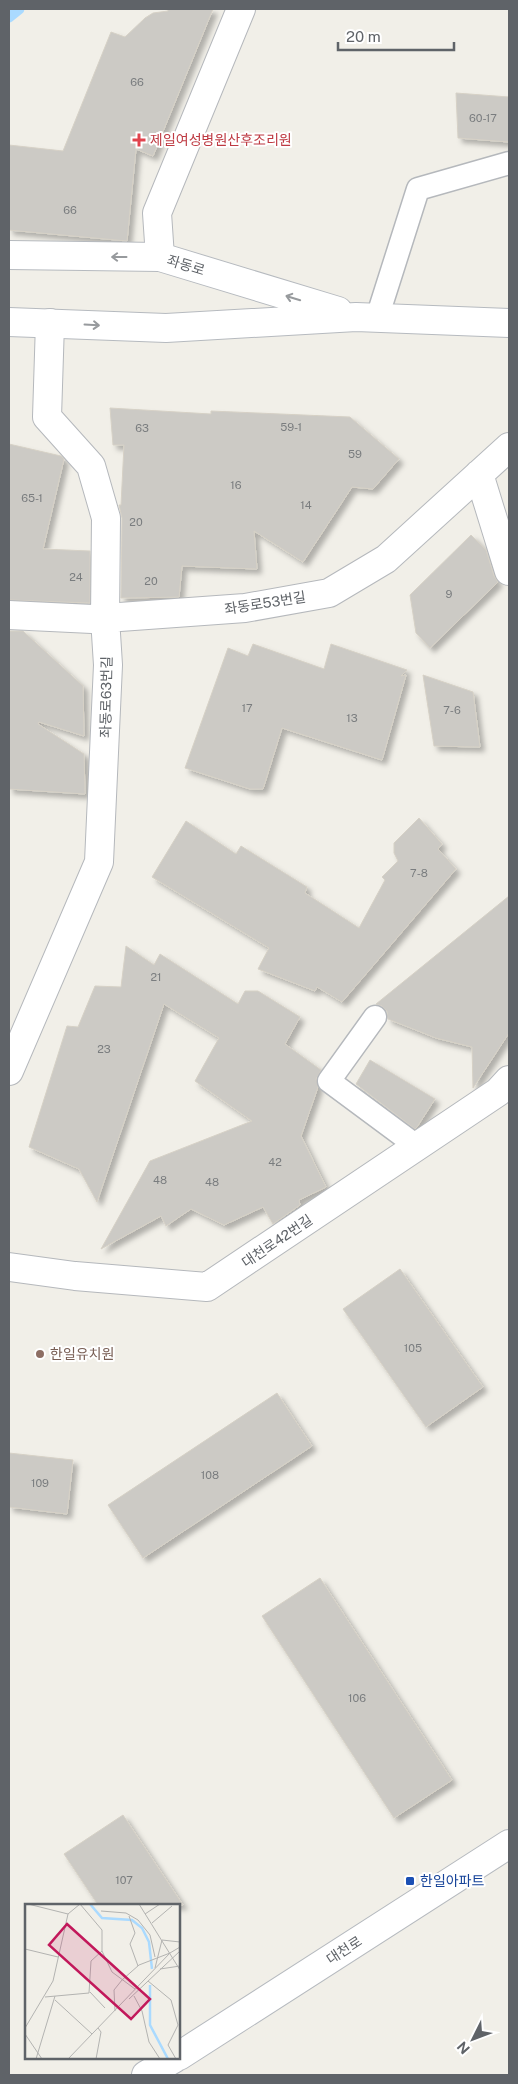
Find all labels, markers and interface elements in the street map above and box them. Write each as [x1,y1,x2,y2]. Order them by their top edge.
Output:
scale bar [338,20,454,52]
text: 20 m [346,28,381,45]
house number: 66 [130,76,144,88]
house number: 60-17 [469,112,497,124]
place label: 제일여성병원산후조리원 [150,132,292,148]
marker: 제일여성병원산후조리원 [132,133,146,147]
house number: 66 [63,204,77,216]
one-way arrow [111,252,128,262]
street label: 좌동로 [165,252,207,278]
one-way arrow [285,292,301,302]
one-way arrow [84,320,100,330]
house number: 59-1 [280,421,302,433]
house number: 63 [135,422,149,434]
house number: 59 [348,448,362,460]
house number: 16 [230,479,242,491]
house number: 65-1 [21,492,43,504]
house number: 14 [300,499,312,511]
house number: 20 [129,516,143,528]
house number: 24 [69,571,83,583]
house number: 20 [144,575,158,587]
house number: 9 [446,588,453,600]
street label: 좌동로53번길 [223,589,307,617]
street label: 좌동로63번길 [97,656,115,738]
house number: 17 [241,702,253,714]
house number: 7-6 [443,704,461,716]
house number: 13 [346,712,358,724]
house number: 7-8 [410,867,428,879]
house number: 21 [150,971,162,983]
house number: 23 [97,1043,111,1055]
house number: 42 [268,1156,282,1168]
house number: 48 [153,1174,167,1186]
house number: 48 [205,1176,219,1188]
street label: 대천로42번길 [239,1212,315,1270]
house number: 105 [404,1342,422,1354]
place label: 한일유치원 [50,1346,114,1362]
marker: 한일유치원 [34,1348,46,1360]
house number: 108 [201,1469,219,1481]
house number: 109 [31,1477,49,1489]
house number: 106 [348,1692,366,1704]
place label: 한일아파트 [420,1873,485,1889]
house number: 107 [115,1874,133,1886]
marker: 한일아파트 [404,1875,416,1887]
inset map [25,1904,180,2059]
street label: 대천로 [323,1933,365,1967]
north arrow [448,2014,498,2064]
text: N [454,2038,473,2057]

